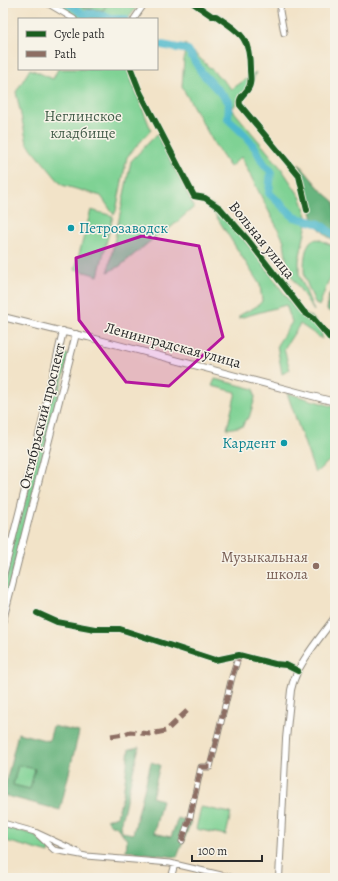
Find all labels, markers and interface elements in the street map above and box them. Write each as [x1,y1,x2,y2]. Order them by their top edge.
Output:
legend [18,18,158,70]
text: Cycle path [54,26,105,42]
text: Path [54,46,77,62]
park label: Неглинское кладбище [44,106,122,143]
street label: Вольная улица [224,197,300,283]
place label: Петрозаводск [79,218,168,238]
marker: Петрозаводск [66,223,76,233]
street label: Ленинградская улица [103,317,243,373]
street label: Октябрьский проспект [14,341,70,491]
place label: Кардент [222,433,276,453]
marker: Кардент [279,438,289,448]
place label: Музыкальная школа [221,547,308,584]
marker: Музыкальная школа [311,561,321,571]
scale bar [192,837,262,863]
text: 100 m [198,843,227,859]

